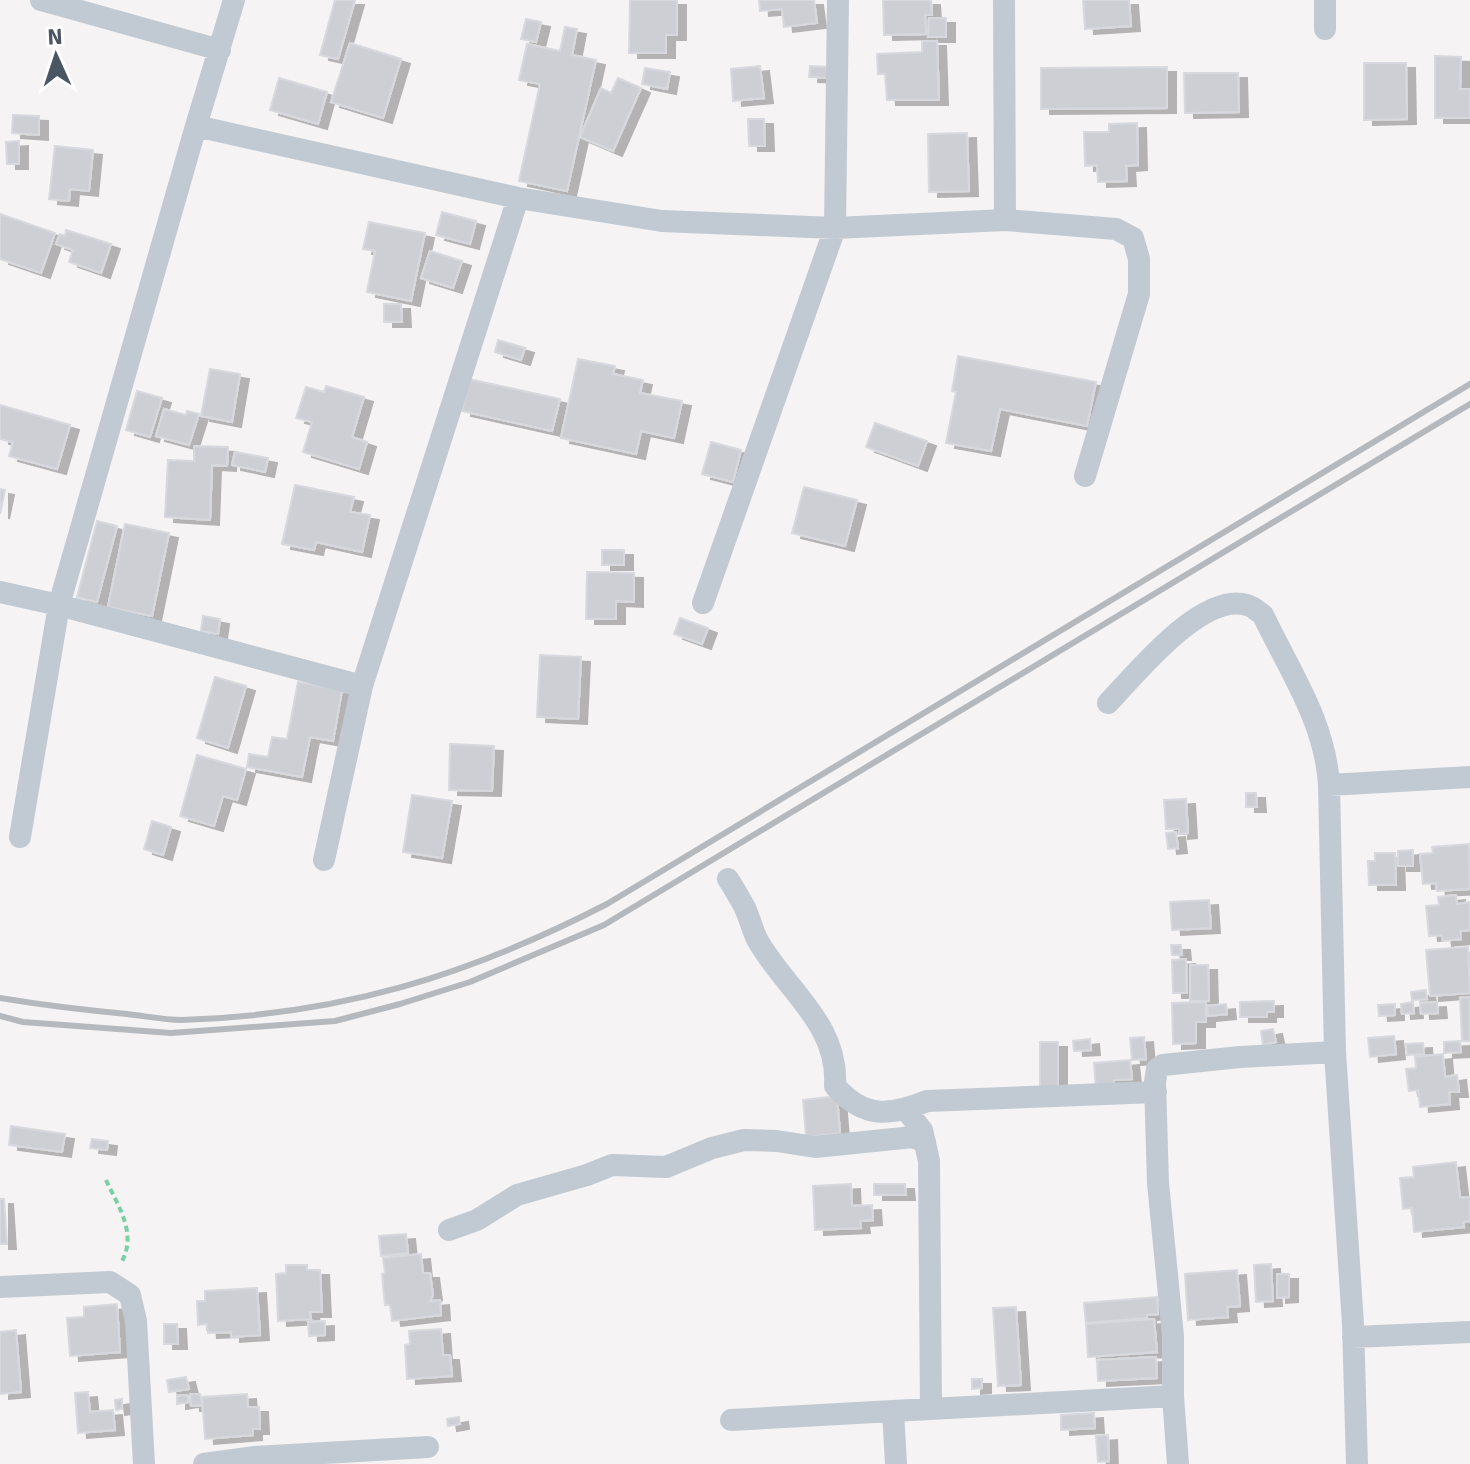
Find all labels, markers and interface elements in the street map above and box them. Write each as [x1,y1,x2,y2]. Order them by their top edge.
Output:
north arrow [16,16,96,96]
text: N [47,23,63,50]

